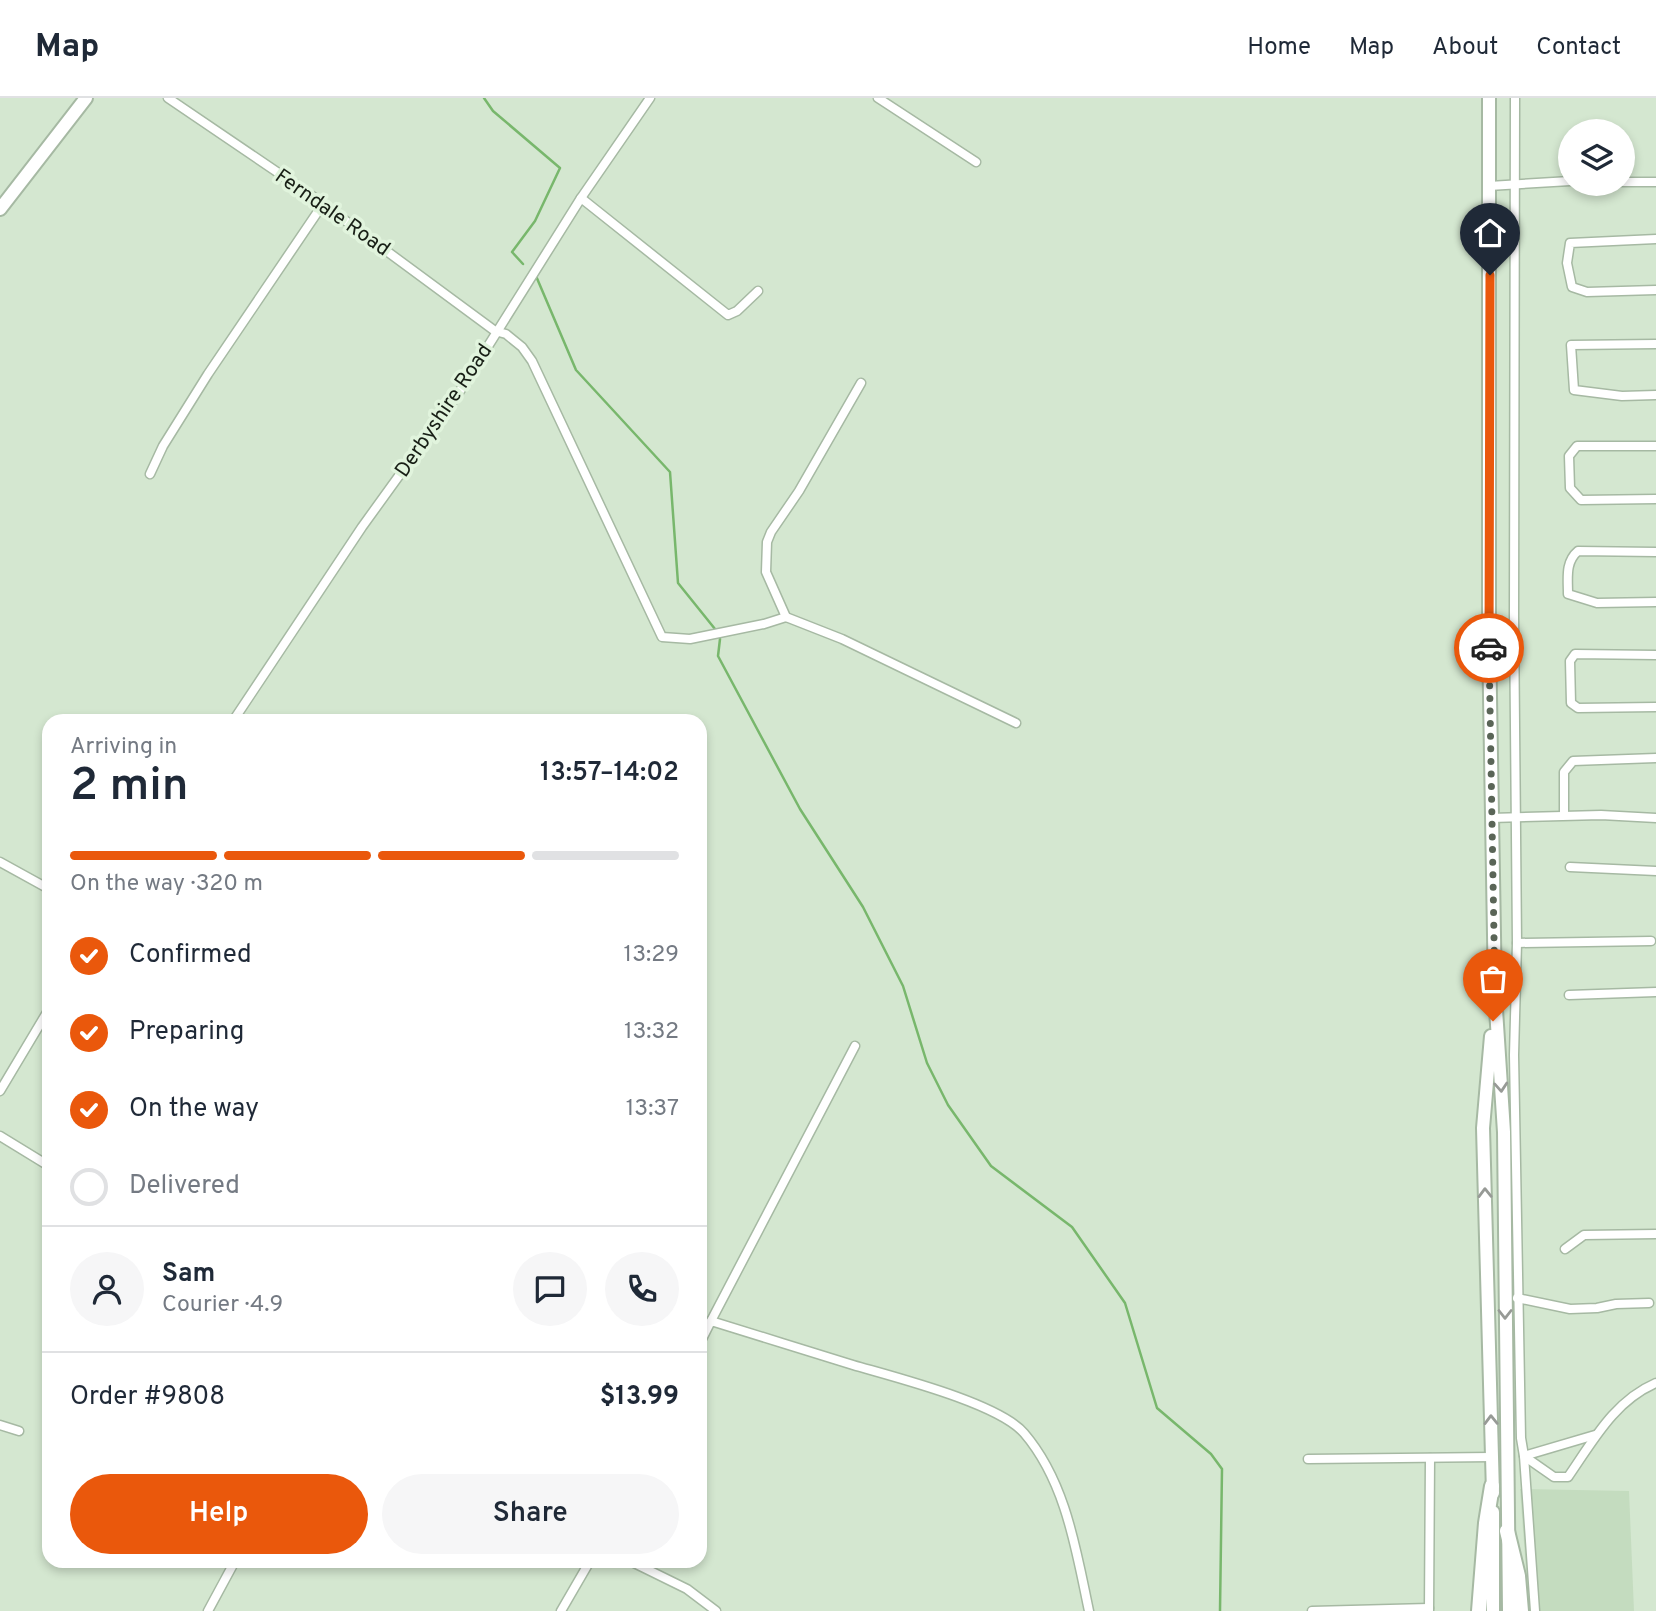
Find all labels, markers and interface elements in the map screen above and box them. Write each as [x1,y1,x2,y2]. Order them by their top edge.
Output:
text: Map [35,27,99,69]
text: Home [1247,33,1311,63]
text: Map [1349,33,1394,63]
text: About [1432,33,1498,63]
text: Contact [1536,33,1621,63]
map controls [1558,119,1635,196]
button: layers [1558,119,1635,196]
street label: Ferndale Road [269,163,395,263]
pin [1460,203,1520,275]
icon: home [1471,214,1509,252]
street label: Derbyshire Road [390,339,499,483]
courier [1454,613,1524,683]
icon: car [1470,629,1508,667]
text: Arriving in [70,733,177,762]
text: 13:57–14:02 [540,757,679,790]
text: 2 min [70,758,189,817]
text: On the way · 320 m [70,870,263,899]
icon: check [70,937,108,975]
text: Confirmed [129,939,252,972]
text: 13:29 [624,941,679,970]
pin [1463,949,1523,1021]
icon: bag [1474,960,1512,998]
icon: check [70,1014,108,1052]
text: Preparing [129,1016,244,1049]
text: 13:32 [624,1018,679,1047]
one-way arrow [1493,1081,1508,1092]
icon: check [70,1091,108,1129]
text: On the way [129,1093,259,1126]
text: 13:37 [626,1095,679,1124]
text: Delivered [129,1170,240,1203]
one-way arrow [1477,1187,1493,1198]
button: person [70,1252,144,1326]
button: chat [513,1252,587,1326]
button: phone [605,1252,679,1326]
text: Sam [162,1258,215,1291]
text: Courier · 4.9 [162,1291,283,1320]
one-way arrow [1497,1309,1513,1320]
text: Order #9808 [70,1381,225,1414]
text: $13.99 [600,1381,679,1414]
one-way arrow [1483,1415,1498,1426]
button: Help [70,1474,368,1554]
button: Share [382,1474,679,1554]

